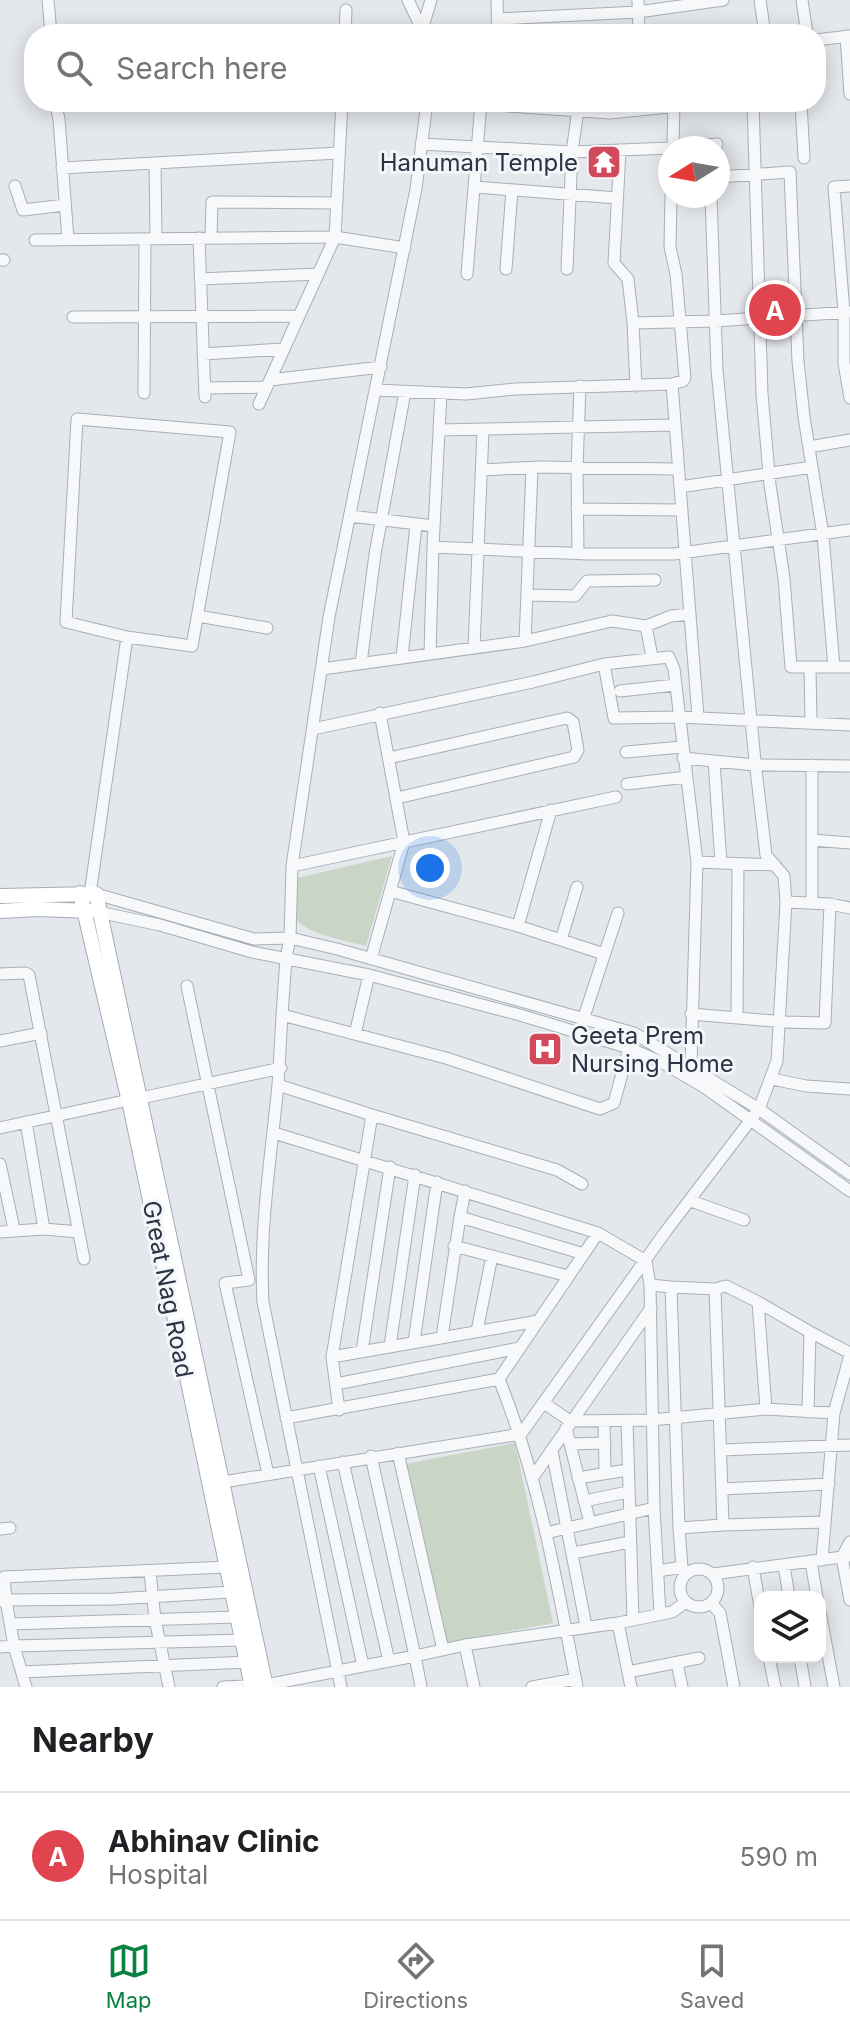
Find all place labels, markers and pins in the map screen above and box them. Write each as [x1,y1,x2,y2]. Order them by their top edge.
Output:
temple icon: Hanuman Temple [585,143,623,181]
place label: Hanuman Temple [380,148,578,177]
pin: A [749,280,801,340]
place label: Geeta Prem Nursing Home [571,1021,734,1078]
hospital icon: Geeta Prem Nursing Home [526,1030,564,1068]

